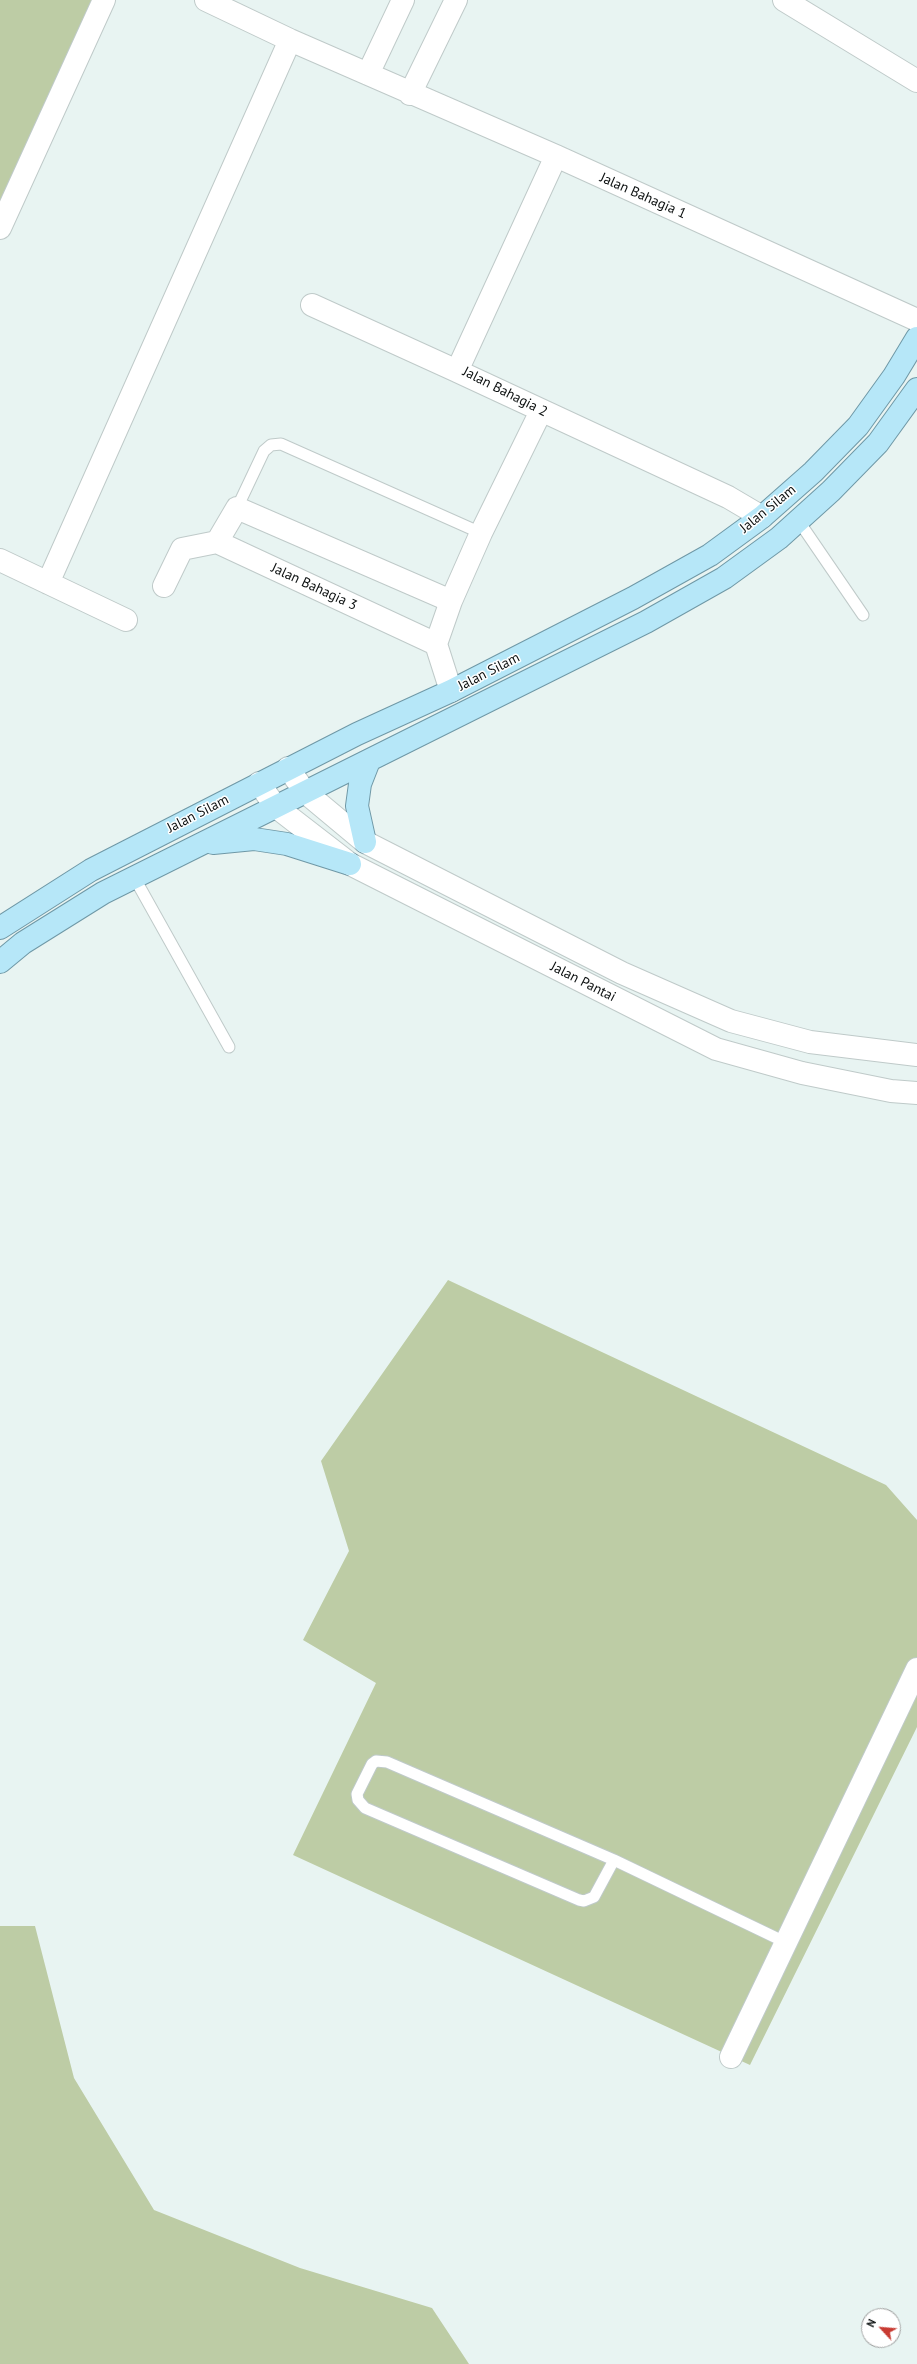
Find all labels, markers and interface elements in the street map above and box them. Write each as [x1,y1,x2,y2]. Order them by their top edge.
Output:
street label: Jalan Bahagia 1 [597,169,689,223]
street label: Jalan Bahagia 2 [460,363,550,421]
street label: Jalan Silam [737,481,799,537]
street label: Jalan Bahagia 3 [268,560,360,614]
street label: Jalan Silam [455,649,523,695]
street label: Jalan Silam [164,791,232,837]
street label: Jalan Pantai [548,958,618,1006]
north arrow [861,2308,901,2348]
text: N [863,2317,879,2330]

